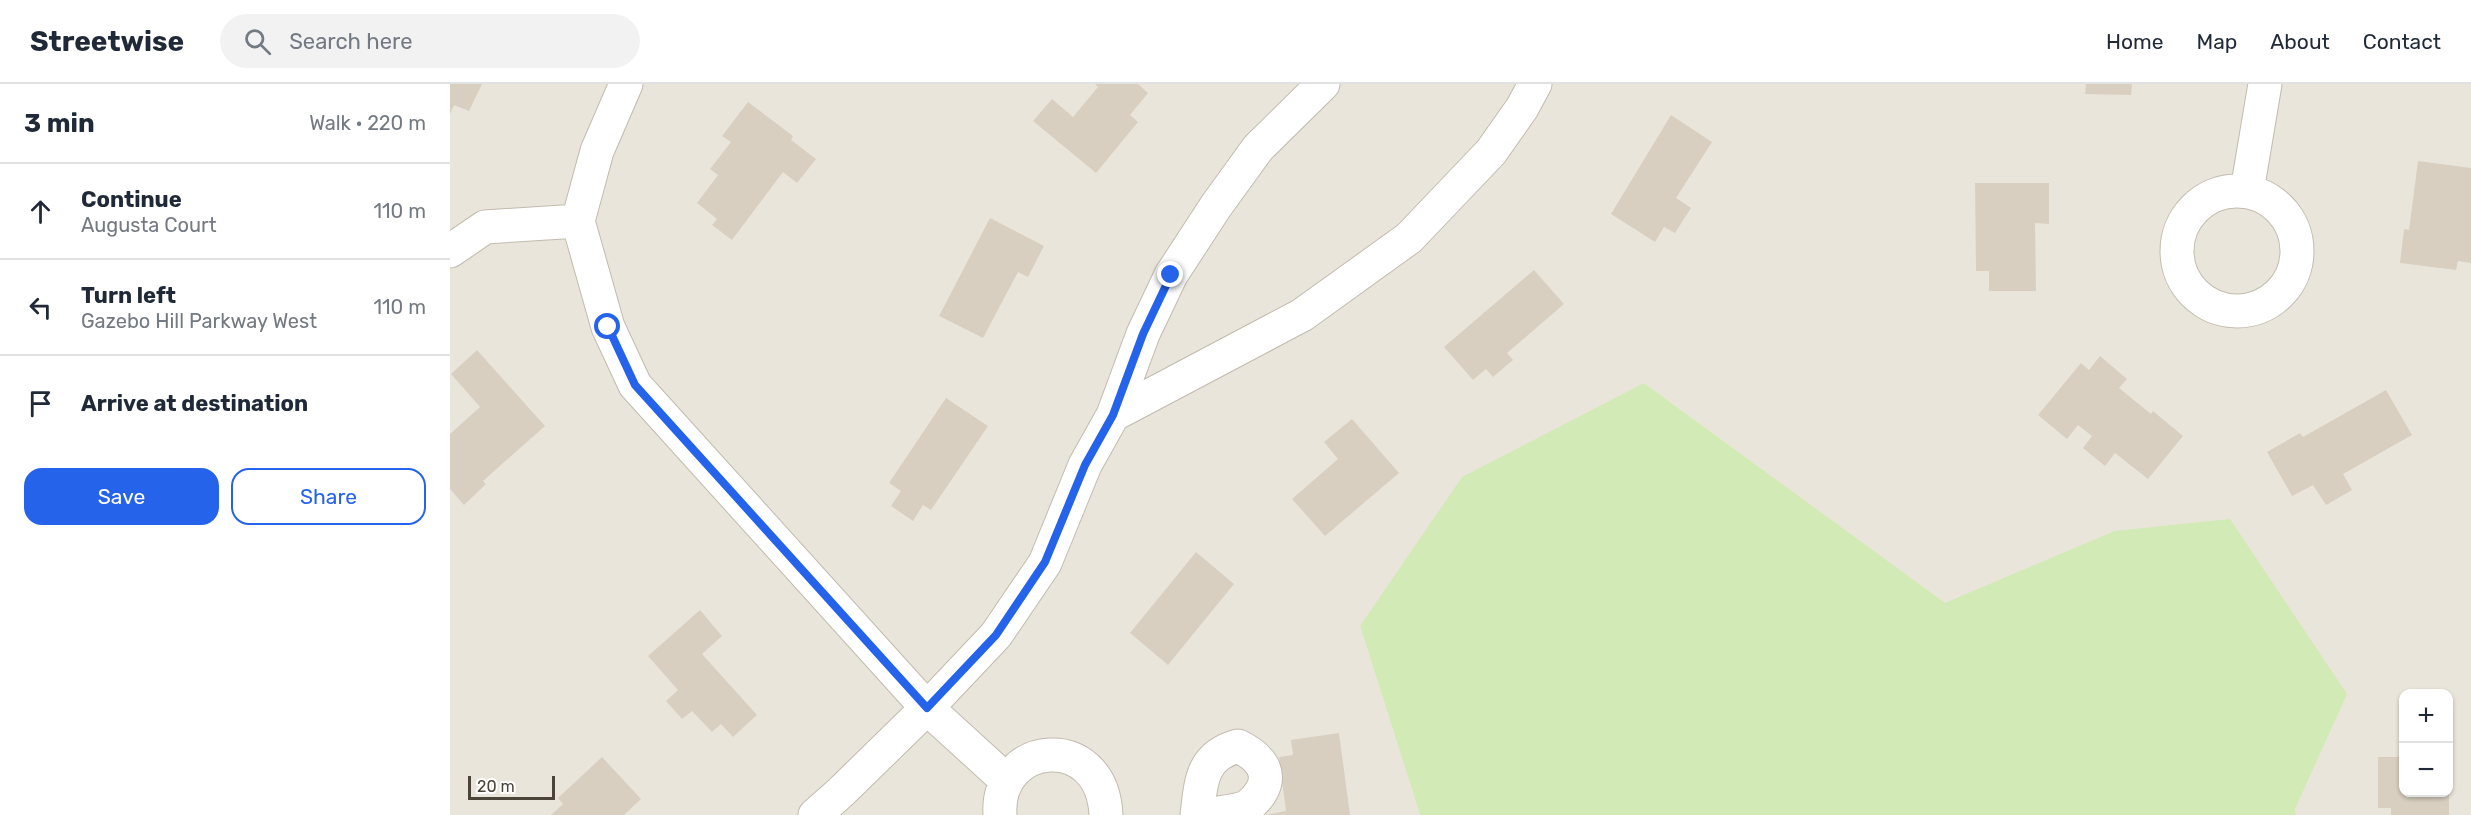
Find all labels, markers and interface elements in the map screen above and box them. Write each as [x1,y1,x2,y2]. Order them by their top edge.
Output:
search box [220,14,640,68]
text: Streetwise [30,25,184,58]
icon: search [241,25,274,58]
text: Search here [289,28,413,55]
text: Home [2106,29,2163,54]
text: Map [2196,29,2237,54]
text: About [2270,29,2330,54]
text: Contact [2363,29,2441,54]
text: 3 min [24,108,95,139]
text: Walk · 220 m [309,111,426,135]
text: Continue [81,186,182,213]
icon: ahead [24,195,57,228]
text: 110 m [374,199,426,223]
text: Augusta Court [81,213,217,237]
route end [1157,261,1183,287]
text: Turn left [81,282,176,309]
icon: left [24,291,57,324]
text: 110 m [374,295,426,319]
text: Gazebo Hill Parkway West [81,309,317,333]
route start [594,313,620,339]
icon: arrive [24,387,57,420]
text: Arrive at destination [81,390,308,417]
button: Save [24,468,219,525]
button: Share [231,468,426,525]
map controls [2399,689,2453,797]
button: + [2399,689,2453,743]
button: − [2399,743,2453,797]
scale bar [468,773,555,800]
text: 20 m [477,777,515,796]

